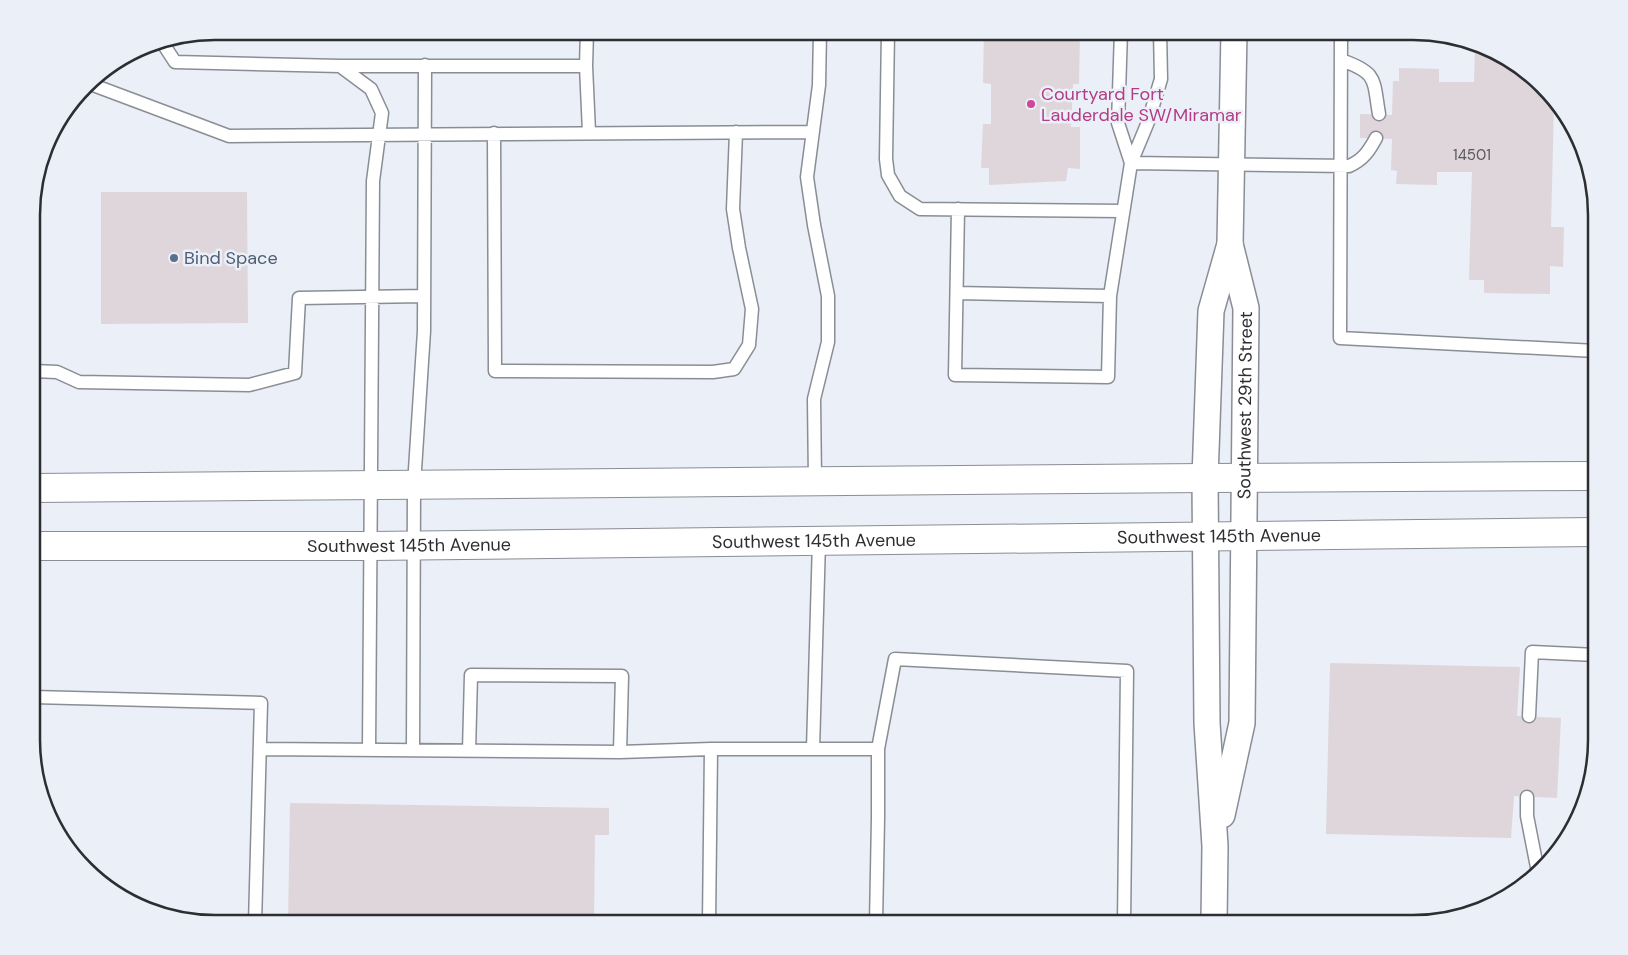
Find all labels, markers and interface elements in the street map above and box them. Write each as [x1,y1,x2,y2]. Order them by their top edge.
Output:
place label: Courtyard Fort Lauderdale SW/Miramar [1041,82,1242,127]
marker: Courtyard Fort Lauderdale SW/Miramar [1025,98,1037,110]
house number: 14501 [1453,145,1491,165]
place label: Bind Space [184,246,278,270]
marker: Bind Space [168,252,180,264]
street label: Southwest 29th Street [1232,311,1258,499]
street label: Southwest 145th Avenue [1117,523,1321,549]
street label: Southwest 145th Avenue [712,528,916,554]
street label: Southwest 145th Avenue [307,532,511,558]

